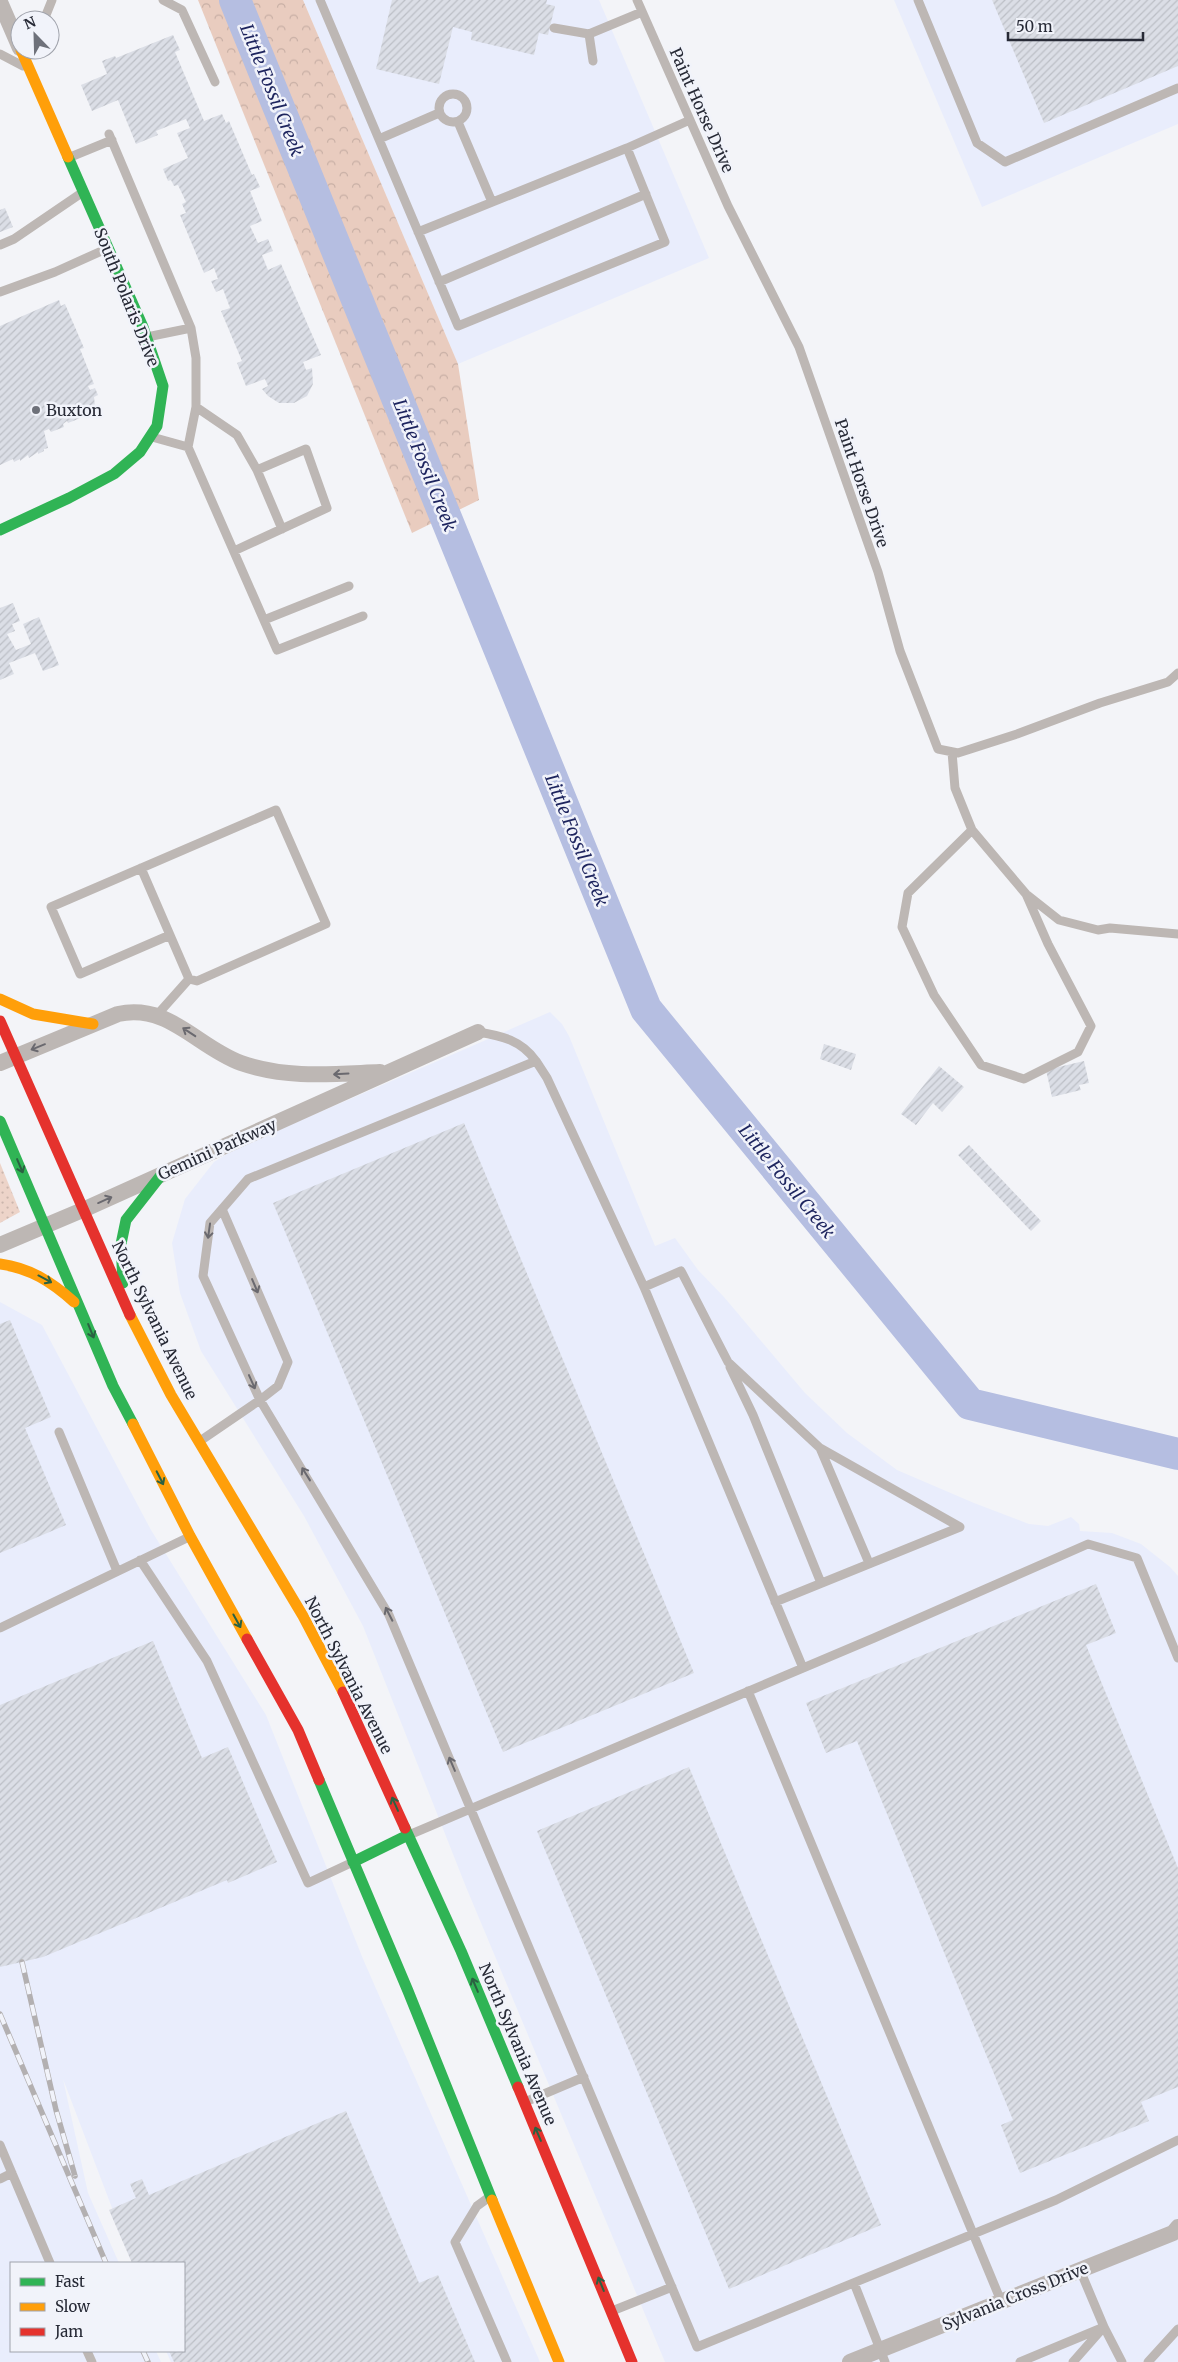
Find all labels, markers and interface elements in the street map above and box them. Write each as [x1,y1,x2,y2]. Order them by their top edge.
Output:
north arrow [10,10,60,60]
scale bar [1008,10,1143,42]
text: N [21,13,39,33]
text: 50 m [1016,17,1053,36]
water label: Little Fossil Creek [235,21,309,160]
street label: Paint Horse Drive [665,44,739,176]
street label: South Polaris Drive [90,225,164,369]
water label: Little Fossil Creek [388,396,462,535]
place label: Buxton [46,400,103,420]
marker: Buxton [30,404,42,416]
street label: Paint Horse Drive [831,416,893,550]
water label: Little Fossil Creek [540,771,614,910]
one-way arrow [182,1027,196,1037]
one-way arrow [31,1042,46,1052]
one-way arrow [334,1069,350,1078]
street label: Gemini Parkway [155,1114,280,1184]
water label: Little Fossil Creek [734,1119,840,1243]
one-way arrow [15,1158,25,1173]
one-way arrow [97,1194,112,1204]
one-way arrow [204,1222,214,1238]
street label: North Sylvania Avenue [108,1237,202,1403]
one-way arrow [37,1275,52,1284]
one-way arrow [250,1278,260,1293]
one-way arrow [87,1324,96,1339]
one-way arrow [247,1374,257,1389]
one-way arrow [300,1468,310,1482]
one-way arrow [156,1470,166,1485]
street label: North Sylvania Avenue [301,1593,397,1757]
one-way arrow [384,1607,393,1622]
one-way arrow [232,1614,242,1629]
one-way arrow [447,1756,456,1771]
one-way arrow [389,1797,399,1812]
street label: North Sylvania Avenue [475,1960,561,2128]
one-way arrow [470,1978,479,1993]
one-way arrow [533,2127,543,2142]
street label: Sylvania Cross Drive [939,2258,1091,2334]
legend [10,2262,185,2352]
text: Fast [55,2272,85,2291]
one-way arrow [595,2277,605,2292]
text: Slow [55,2297,90,2316]
text: Jam [54,2322,83,2341]

